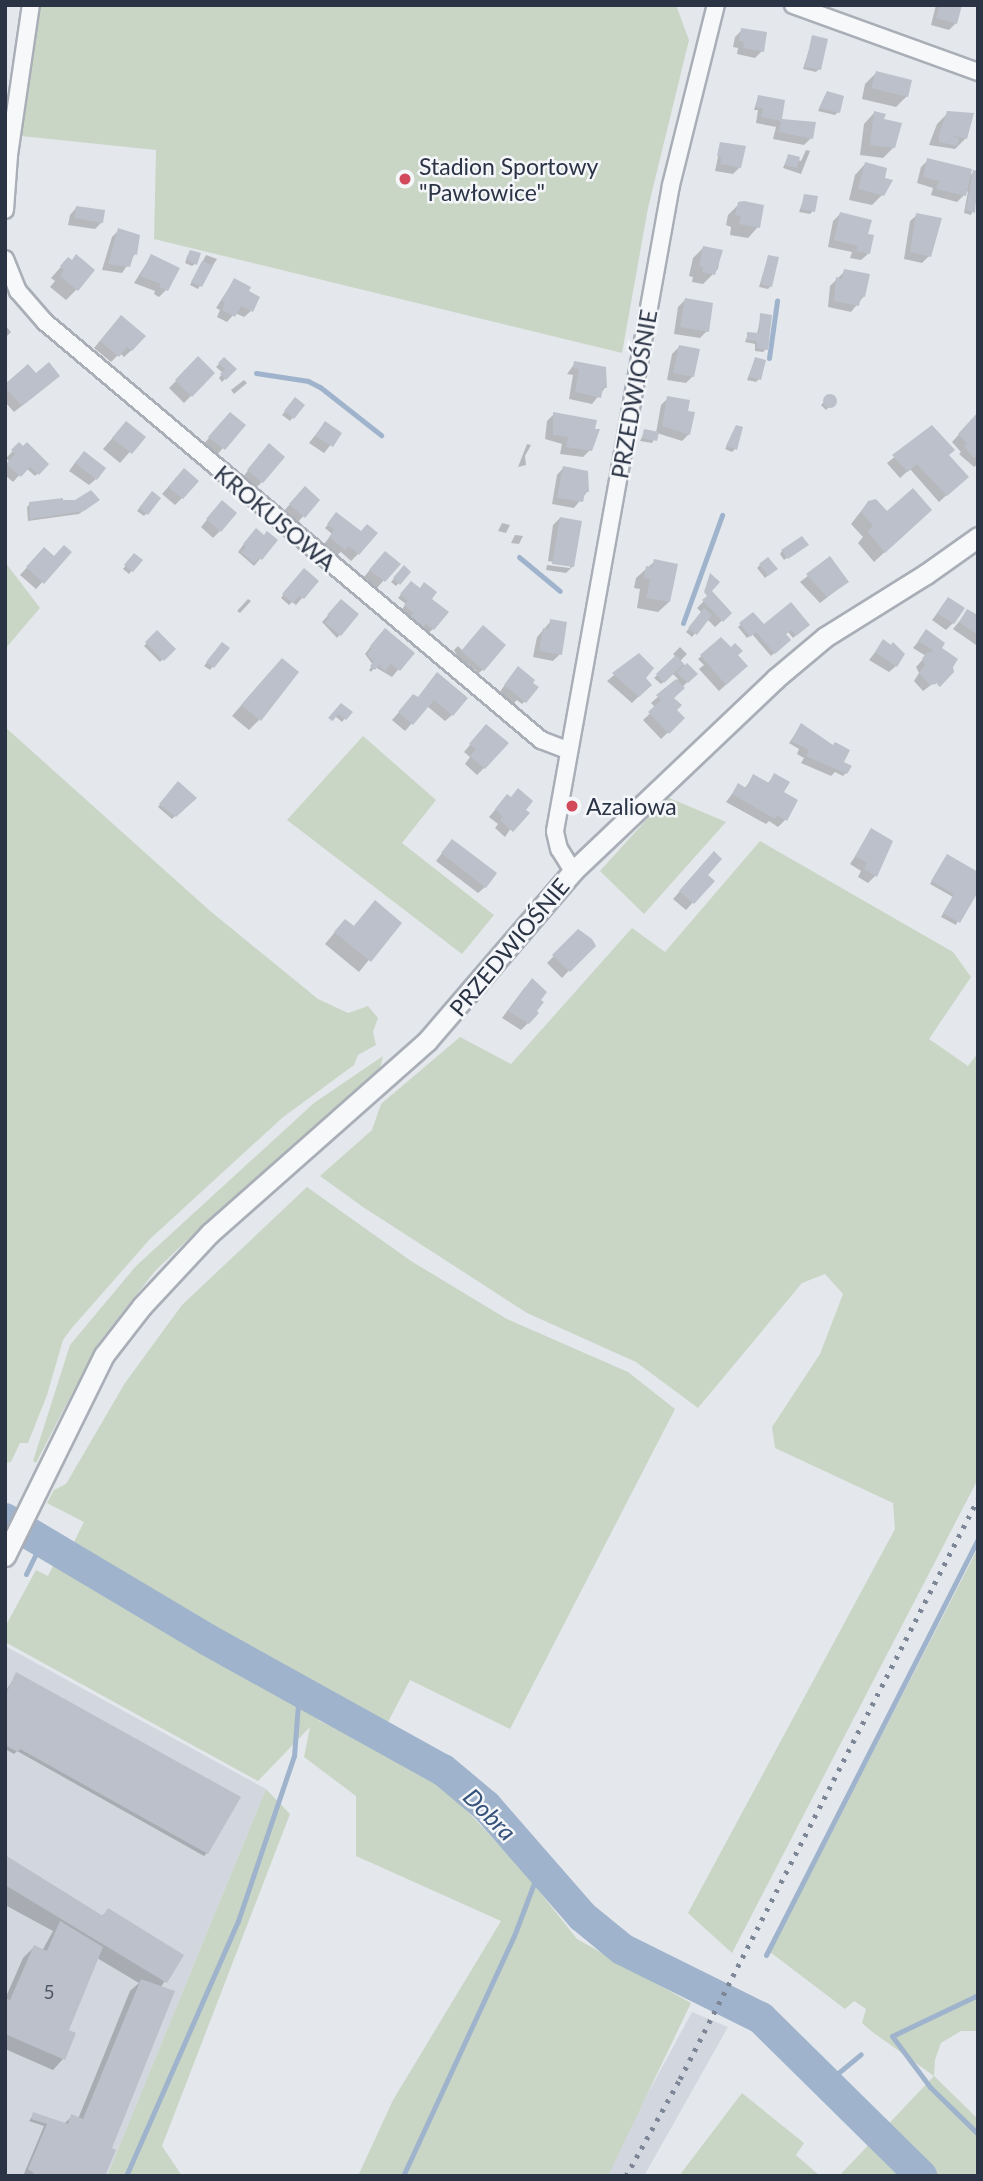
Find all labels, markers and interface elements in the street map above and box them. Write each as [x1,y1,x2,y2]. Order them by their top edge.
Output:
place label: Stadion Sportowy "Pawłowice" [419,152,598,206]
marker: Stadion Sportowy "Pawłowice" [397,171,413,187]
street label: PRZEDWIOŚNIE [606,307,662,481]
street label: KROKUSOWA [209,460,341,576]
place label: Azaliowa [586,792,677,820]
marker: Azaliowa [564,798,580,814]
street label: PRZEDWIOŚNIE [443,873,575,1021]
water label: Dobra [458,1782,522,1846]
house number: 5 [43,1981,55,2003]

